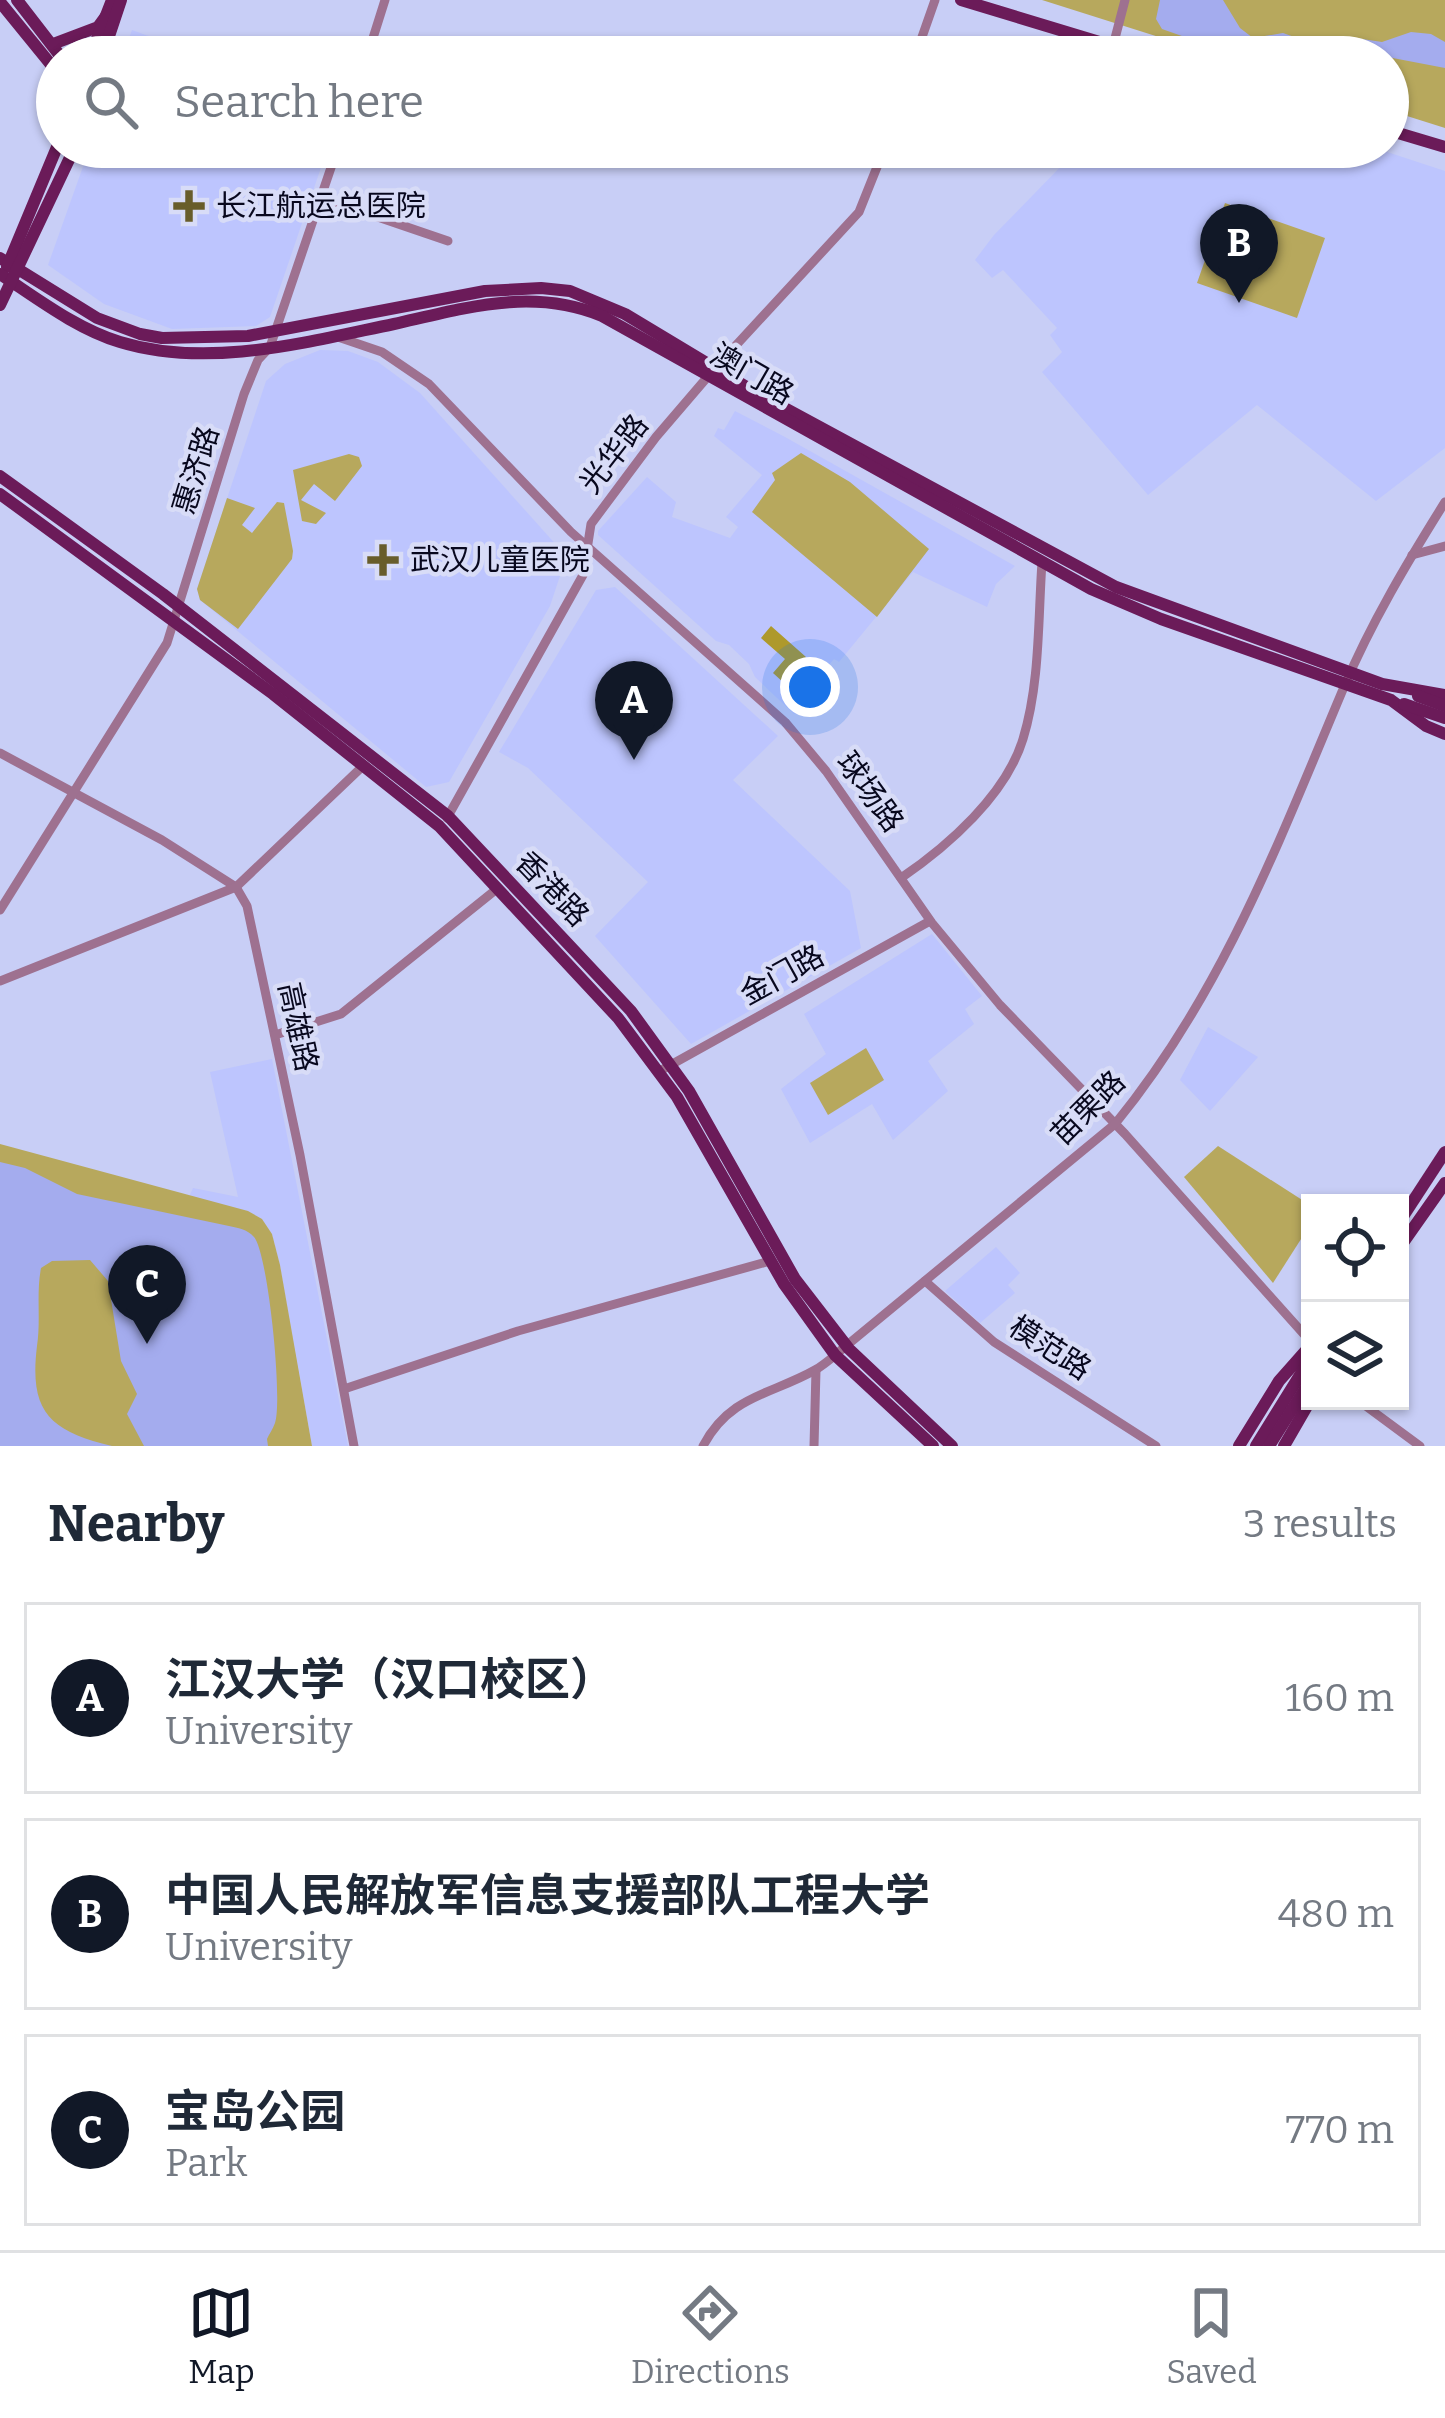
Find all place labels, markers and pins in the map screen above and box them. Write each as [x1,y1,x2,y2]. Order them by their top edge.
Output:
place label: 长江航运总医院 [216,188,426,224]
marker: 长江航运总医院 [173,190,205,222]
pin: B [1200,204,1278,303]
place label: 武汉儿童医院 [410,542,590,578]
marker: 武汉儿童医院 [367,544,399,576]
pin: A [595,661,673,760]
pin: C [108,1245,186,1344]

